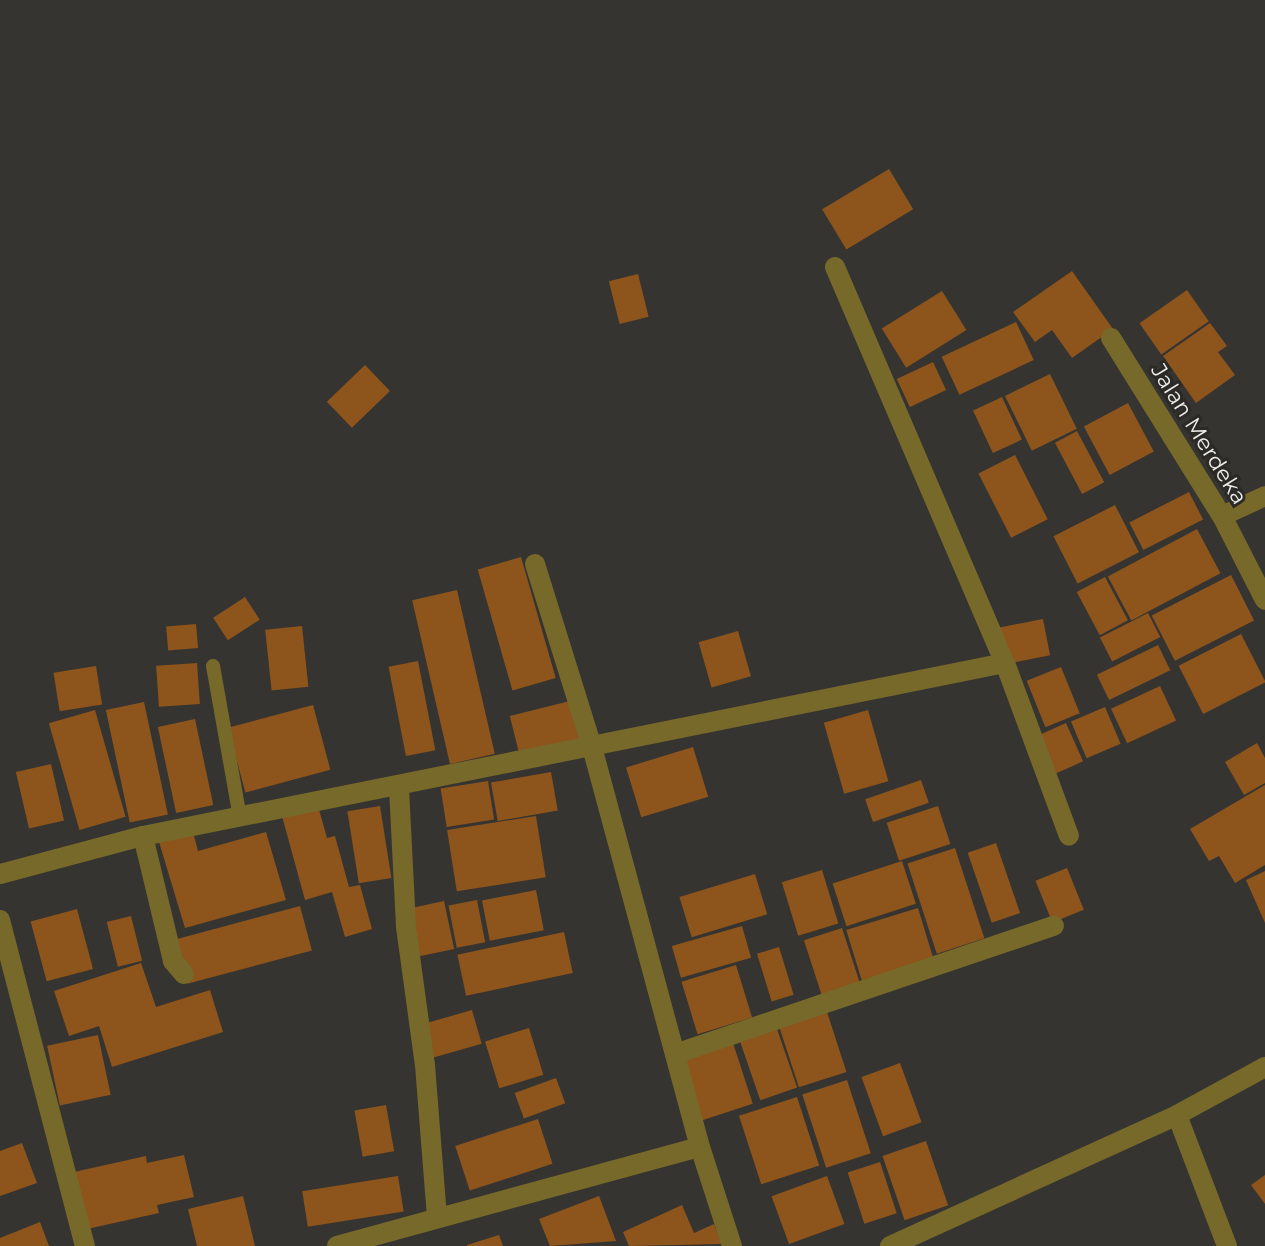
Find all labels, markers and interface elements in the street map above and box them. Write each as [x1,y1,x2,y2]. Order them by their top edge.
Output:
street label: Jalan Merdeka [1145,359,1253,509]

